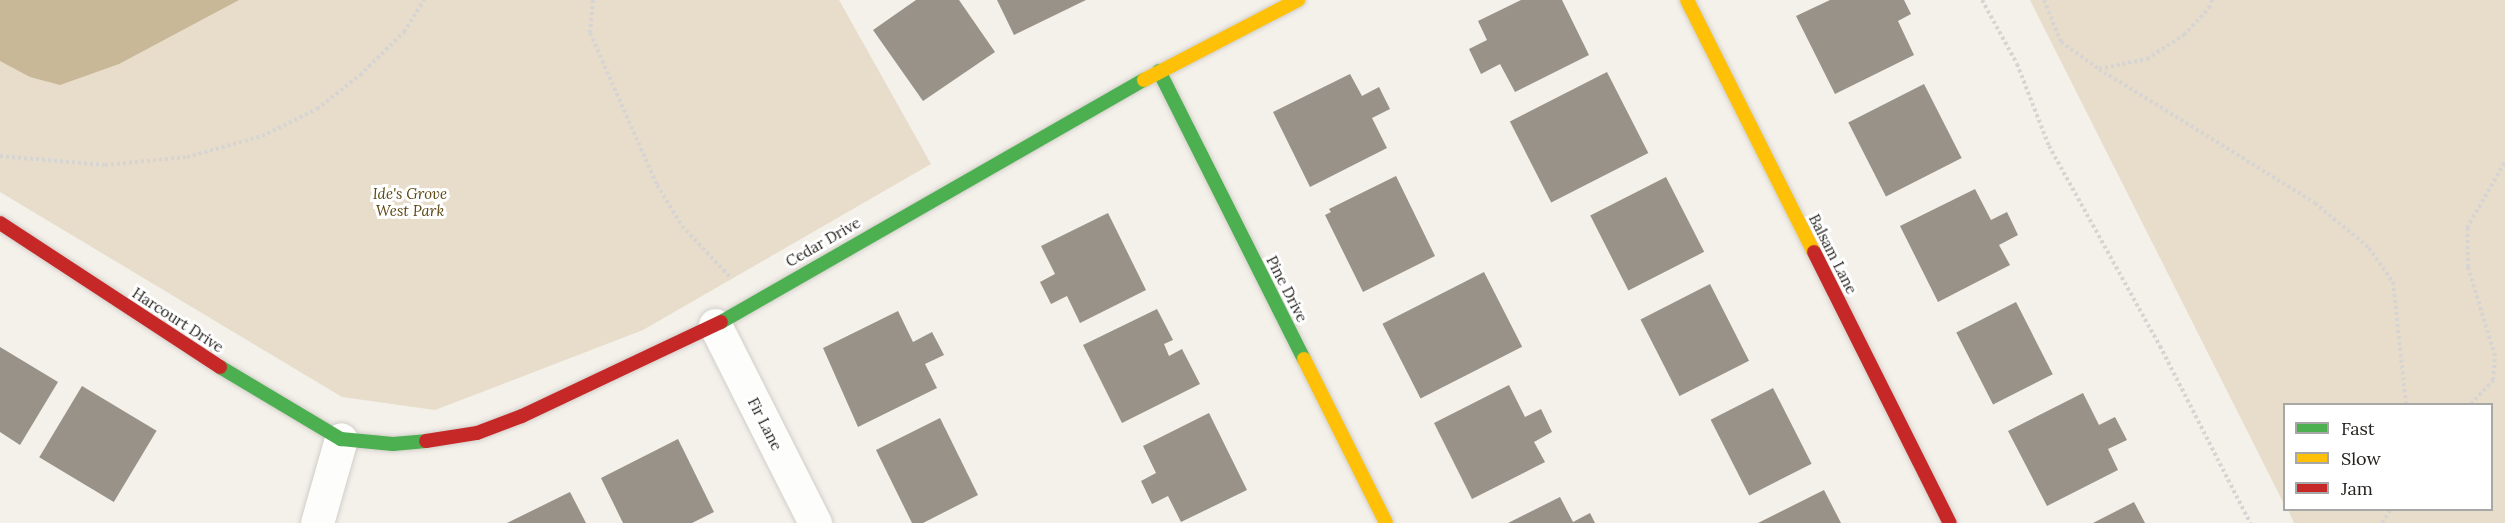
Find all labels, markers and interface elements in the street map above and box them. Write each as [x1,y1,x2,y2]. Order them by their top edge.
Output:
park label: Ide's Grove West Park [373,184,447,219]
street label: Balsam Lane [1805,211,1861,297]
street label: Cedar Drive [782,213,864,271]
street label: Pine Drive [1263,253,1311,325]
street label: Harcourt Drive [129,284,227,356]
street label: Fir Lane [744,395,786,453]
legend [2283,403,2493,511]
text: Fast [2341,417,2375,440]
text: Slow [2341,447,2381,470]
text: Jam [2341,477,2373,500]

